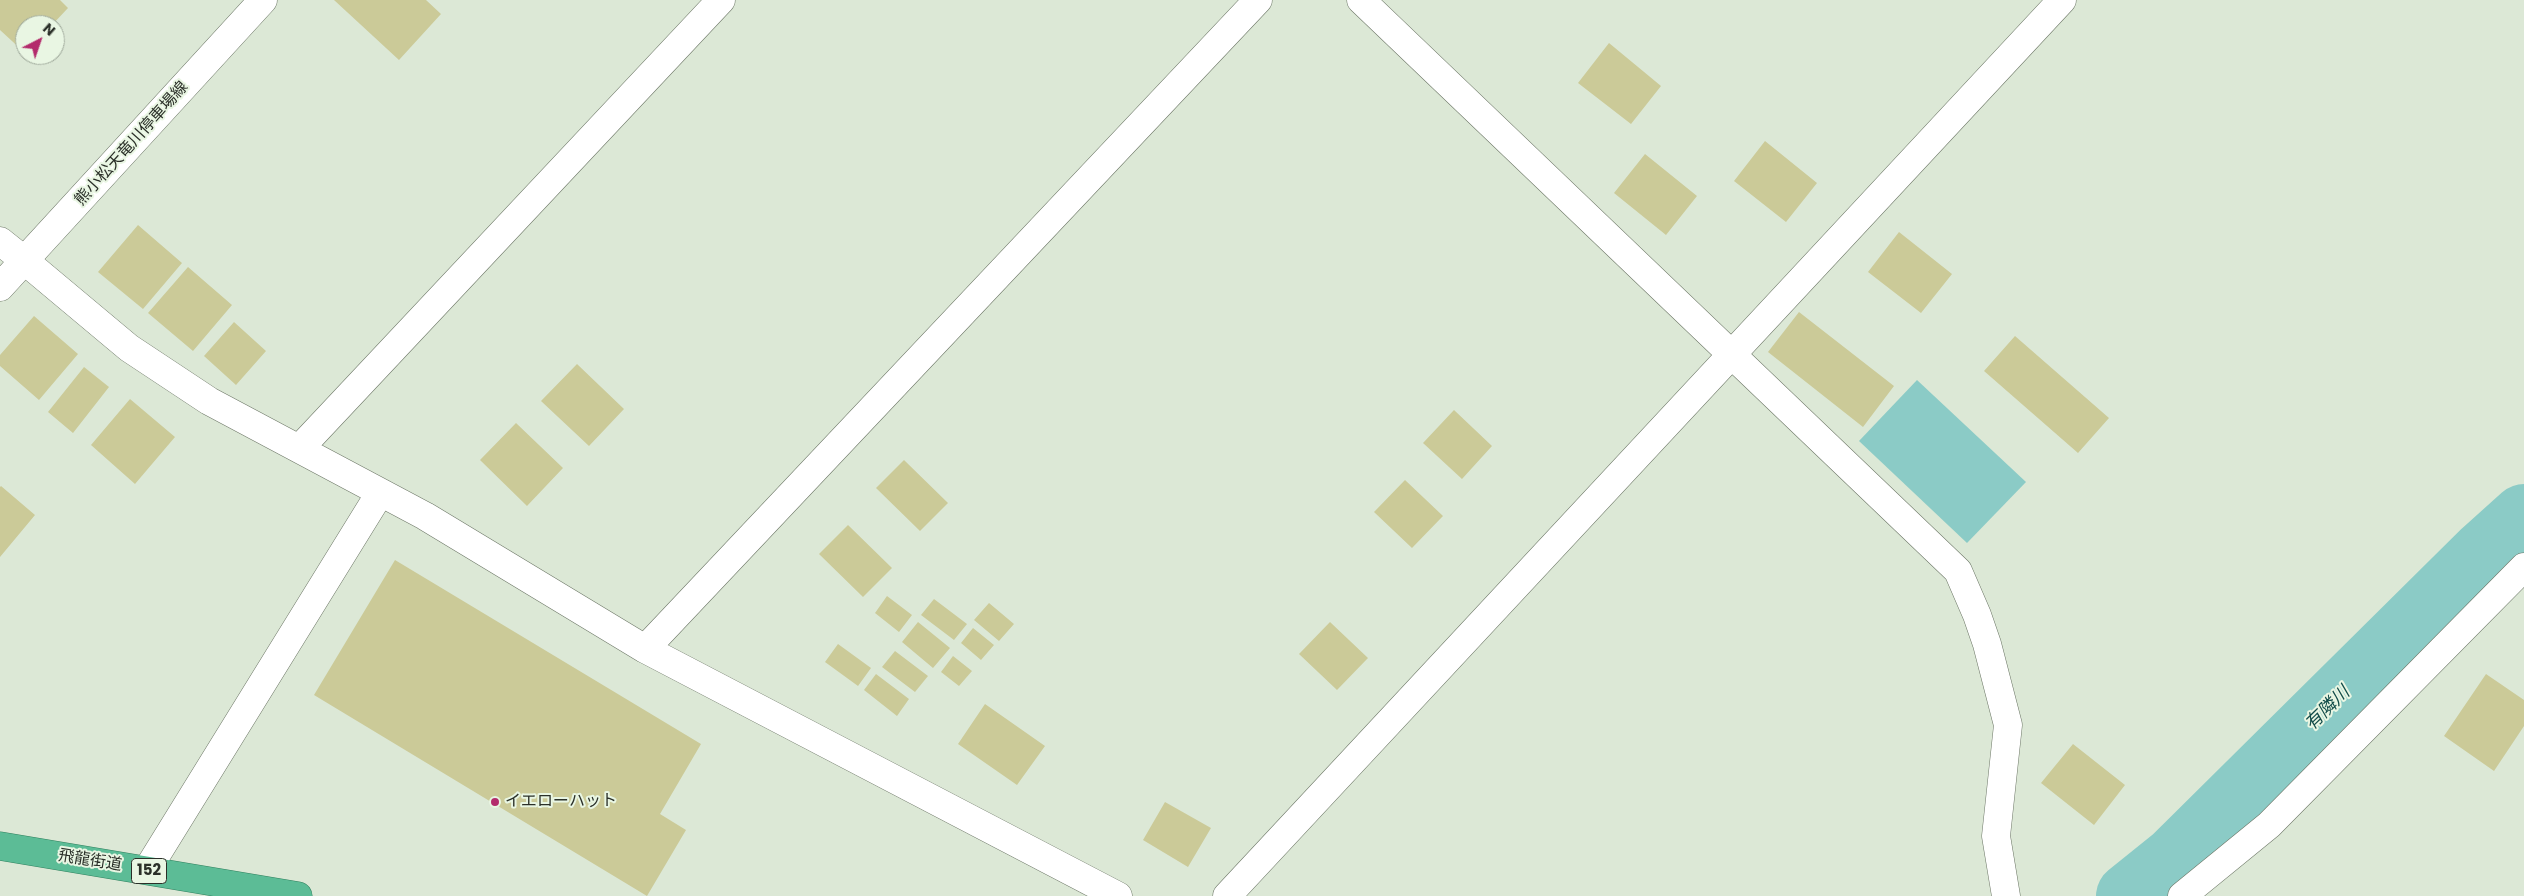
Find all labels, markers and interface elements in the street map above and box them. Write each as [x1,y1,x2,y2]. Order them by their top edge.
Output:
north arrow [15,15,65,65]
text: N [39,18,60,40]
street label: 熊小松天竜川停車場線 [71,78,193,210]
water label: 有隣川 [2301,682,2355,736]
place label: イエローハット [505,792,617,812]
marker: イエローハット [489,796,501,808]
street label: 飛龍街道 [57,847,123,875]
road number: 152 [132,858,166,884]

